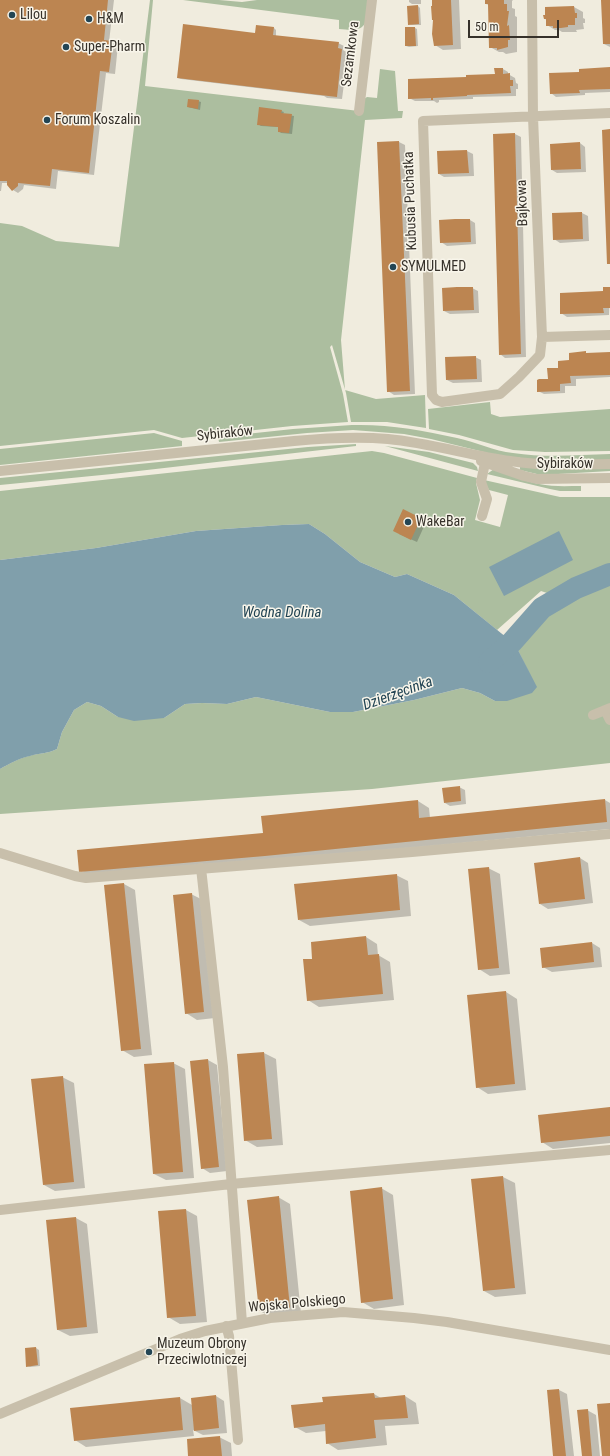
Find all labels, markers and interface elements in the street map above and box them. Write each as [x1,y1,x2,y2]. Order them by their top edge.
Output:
place label: Lilou [20,7,47,23]
marker: Lilou [7,10,17,20]
place label: H&M [97,11,124,27]
scale bar [470,12,561,38]
marker: H&M [84,14,94,24]
street label: Sezamkowa [339,20,363,88]
text: 50 m [475,20,499,34]
place label: Super-Pharm [74,39,145,55]
marker: Super-Pharm [61,42,71,52]
place label: Forum Koszalin [55,112,140,128]
marker: Forum Koszalin [42,115,52,125]
street label: Kubusia Puchatka [401,151,421,251]
street label: Bajkowa [514,179,532,227]
place label: SYMULMED [401,259,466,275]
marker: SYMULMED [388,262,398,272]
street label: Sybiraków [196,423,254,445]
street label: Sybiraków [537,456,593,472]
place label: WakeBar [416,514,464,530]
marker: WakeBar [403,517,413,527]
water label: Wodna Dolina [242,604,322,622]
water label: Dzierżęcinka [361,673,435,715]
street label: Wojska Polskiego [248,1291,346,1317]
place label: Muzeum Obrony Przeciwlotniczej [157,1336,247,1368]
marker: Muzeum Obrony Przeciwlotniczej [144,1347,154,1357]

